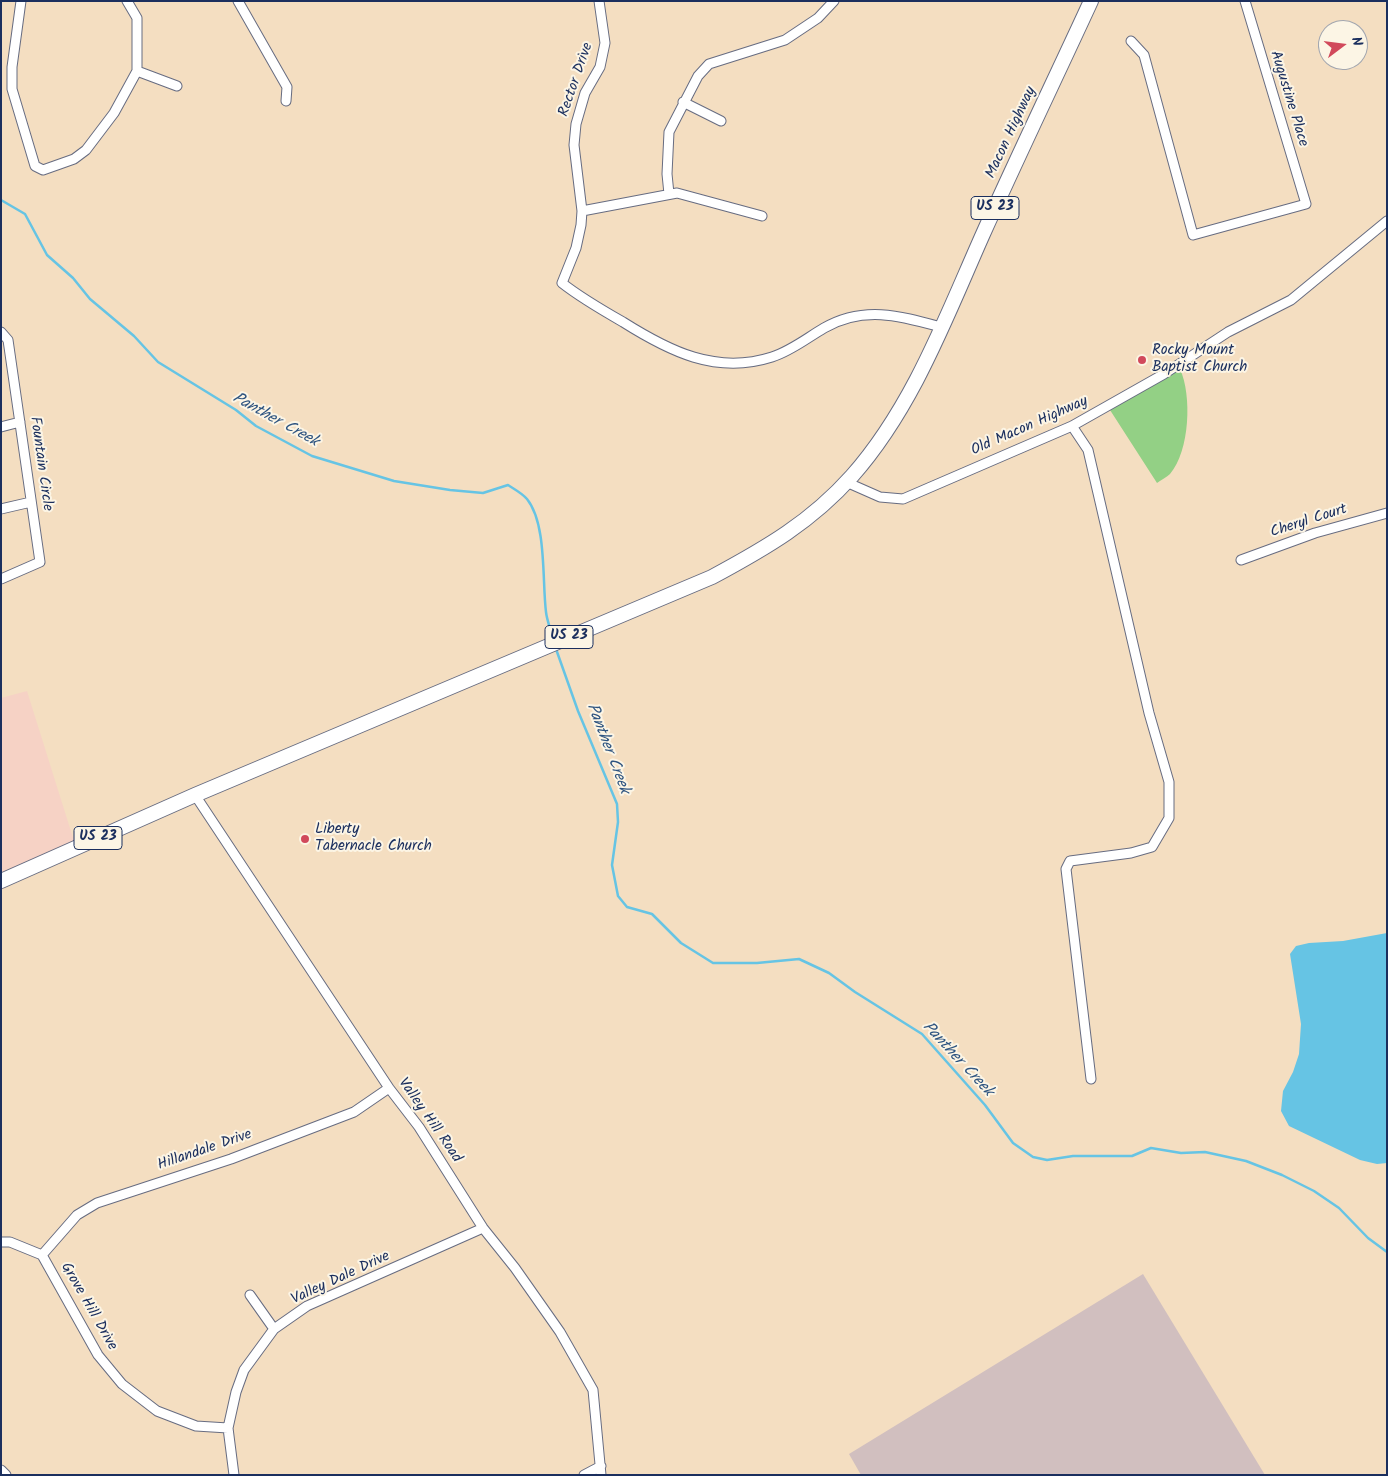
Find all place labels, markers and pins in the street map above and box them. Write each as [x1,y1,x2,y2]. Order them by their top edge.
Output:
place label: Rocky Mount Baptist Church [1152,342,1247,377]
marker: Rocky Mount Baptist Church [1136,354,1148,366]
place label: Liberty Tabernacle Church [315,821,432,856]
marker: Liberty Tabernacle Church [299,833,311,845]

